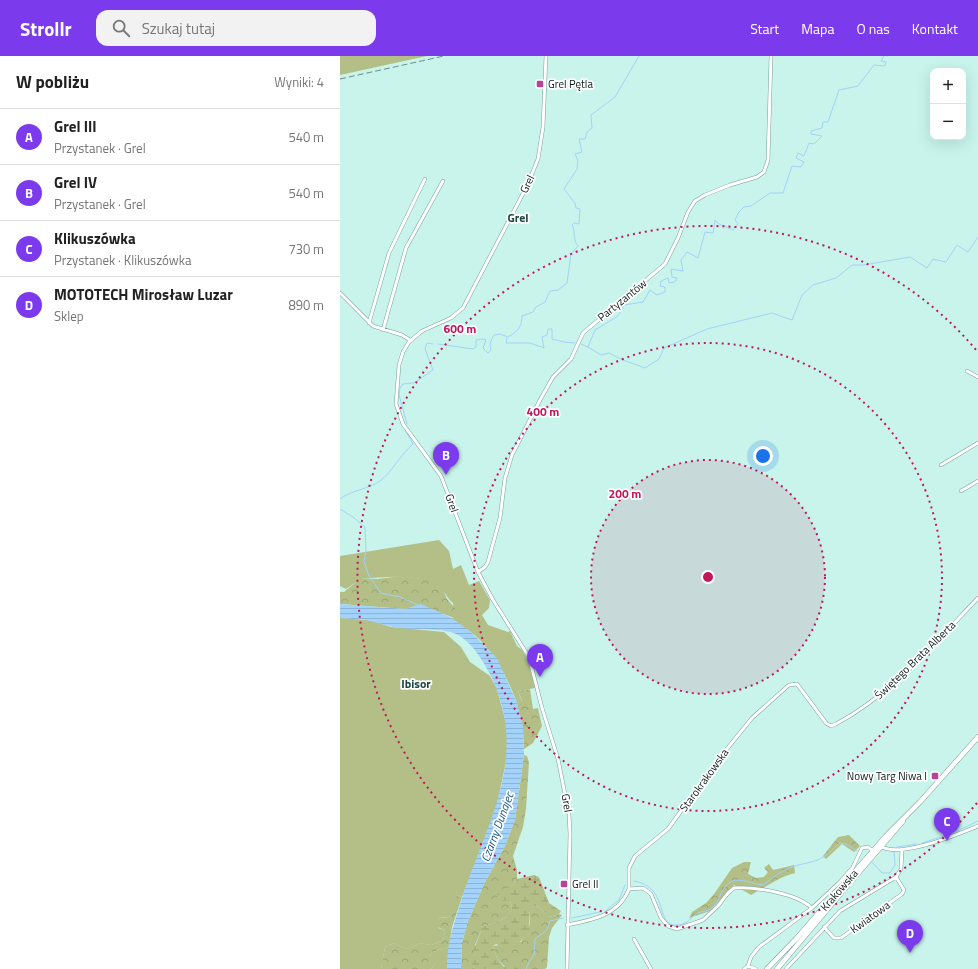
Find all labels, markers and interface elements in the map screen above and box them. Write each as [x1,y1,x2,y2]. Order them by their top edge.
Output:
search box [96,10,376,46]
text: Strollr [20,14,72,43]
icon: search [110,17,132,39]
text: Szukaj tutaj [142,17,215,40]
text: Start [750,18,779,39]
text: Mapa [801,18,834,39]
text: O nas [856,18,890,39]
text: Kontakt [912,18,958,39]
map controls [930,68,966,140]
button: + [930,68,966,104]
text: W pobliżu [16,69,89,95]
text: Wyniki: 4 [274,72,324,92]
place label: Grel Pętla [548,76,593,92]
marker: Grel Pętla [535,79,545,89]
button: − [930,104,966,140]
text: Grel III [54,115,97,138]
text: A [25,127,33,147]
text: 540 m [288,127,324,147]
text: Przystanek · Grel [54,138,146,158]
text: Grel IV [54,171,97,194]
street label: Grel [516,172,538,196]
text: B [25,183,33,203]
text: 540 m [288,183,324,203]
text: Przystanek · Grel [54,194,146,214]
district label: Grel [507,208,529,227]
text: Klikuszówka [54,227,136,250]
text: C [25,239,33,259]
text: 730 m [288,239,324,259]
text: Przystanek · Klikuszówka [54,250,191,270]
street label: Partyzantów [594,275,651,325]
text: MOTOTECH Mirosław Luzar [54,283,233,306]
text: D [25,295,33,315]
text: 890 m [288,295,324,315]
text: Sklep [54,306,84,326]
text: 600 m [444,319,476,338]
text: 400 m [527,402,559,421]
pin: B [433,442,459,475]
your location [753,446,773,466]
text: 200 m [609,484,641,503]
street label: Grel [441,492,463,514]
centre of rings [701,570,715,584]
street label: Świętego Brata Alberta [871,617,959,703]
pin: A [527,644,553,677]
district label: Ibisor [401,674,431,693]
street label: Starokrakowska [676,745,733,815]
place label: Nowy Targ Niwa I [847,768,927,784]
marker: Nowy Targ Niwa I [930,771,940,781]
water label: Czarny Dunajec [476,788,519,864]
street label: Grel [558,792,576,814]
pin: C [934,808,960,841]
street label: Krakowska [816,865,862,914]
place label: Grel II [572,876,598,892]
marker: Grel II [559,879,569,889]
street label: Kwiatowa [847,897,894,937]
pin: D [897,920,923,953]

